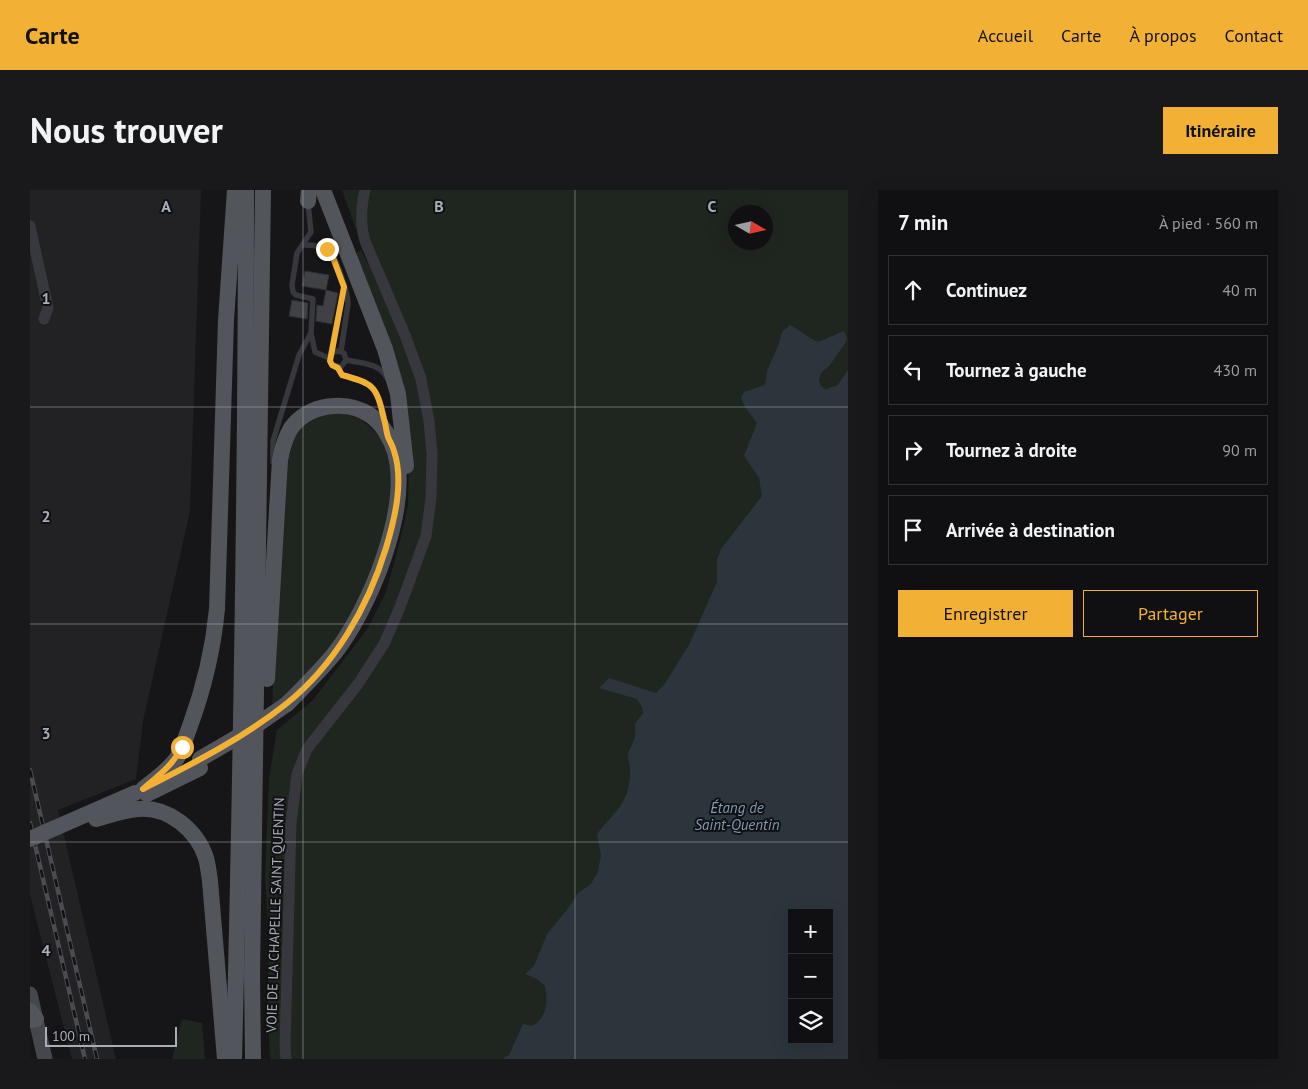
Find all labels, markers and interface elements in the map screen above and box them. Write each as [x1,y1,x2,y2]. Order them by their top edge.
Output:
text: Carte [25,20,80,51]
text: Accueil [978,24,1033,47]
text: Carte [1061,24,1102,47]
text: À propos [1130,24,1197,47]
text: Contact [1225,24,1283,47]
text: Nous trouver [30,107,223,153]
button: Itinéraire [1163,107,1278,154]
text: A [161,196,171,216]
text: B [434,196,444,216]
text: C [708,196,717,216]
north arrow [728,205,773,250]
text: 7 min [898,209,948,236]
text: À pied · 560 m [1159,213,1258,233]
route end [316,238,339,261]
icon: ahead [899,276,927,304]
text: Continuez [946,278,1027,302]
text: 40 m [1222,280,1257,300]
text: 1 [41,288,51,308]
icon: left [899,356,927,384]
text: Tournez à gauche [946,358,1087,382]
text: 430 m [1214,360,1257,380]
icon: right [899,436,927,464]
text: Tournez à droite [946,438,1077,462]
text: 90 m [1222,440,1257,460]
text: 2 [41,506,51,526]
icon: arrive [899,516,927,544]
text: Arrivée à destination [946,518,1115,542]
button: Enregistrer [898,590,1073,637]
button: Partager [1083,590,1258,637]
text: 3 [41,723,51,743]
route start [171,736,194,759]
street label: VOIE DE LA CHAPELLE SAINT QUENTIN [262,797,288,1034]
water label: Étang de Saint-Quentin [694,798,780,834]
map controls [788,909,833,1044]
button: + [788,909,833,954]
text: 4 [41,940,51,960]
button: − [788,954,833,999]
button: layers [788,999,833,1044]
scale bar [45,1024,178,1047]
text: 100 m [52,1027,90,1045]

